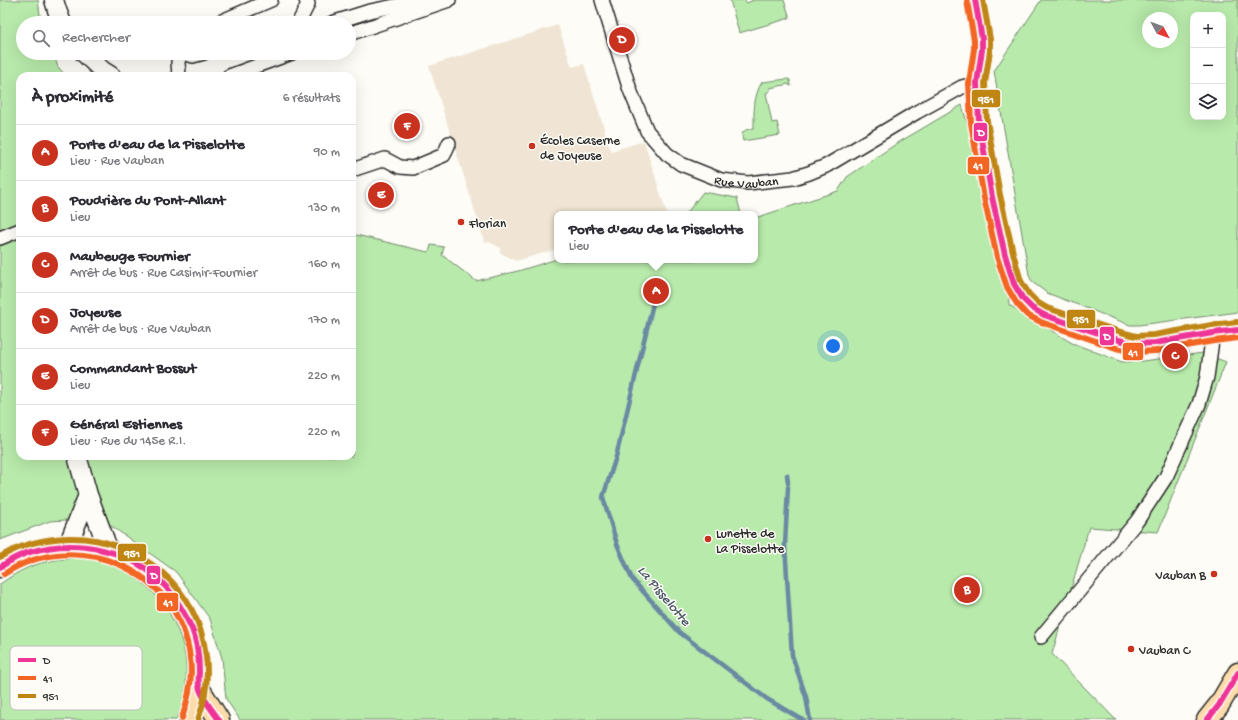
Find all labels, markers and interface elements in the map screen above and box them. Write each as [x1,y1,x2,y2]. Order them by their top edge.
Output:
north arrow [1142,12,1178,48]
map controls [1190,12,1226,120]
button: + [1190,12,1226,48]
search box [16,16,356,60]
pin: D [609,25,635,55]
icon: search [30,27,52,49]
text: Rechercher [62,29,130,47]
button: − [1190,48,1226,84]
button: layers [1190,84,1226,120]
text: À proximité [32,88,113,108]
line badge: 951 [971,89,1001,108]
text: 6 résultats [283,91,340,106]
text: 951 [977,95,994,107]
pin: F [394,111,420,141]
line badge: D [973,122,988,142]
text: D [976,128,985,140]
place label: Écoles Caserne de Joyeuse [540,133,620,164]
text: Porte d'eau de la Pisselotte [70,136,245,154]
marker: Écoles Caserne de Joyeuse [527,141,537,151]
text: A [41,145,49,160]
text: 90 m [314,145,340,160]
text: Lieu · Rue Vauban [70,154,164,169]
line badge: 41 [967,156,990,175]
text: 41 [972,161,983,173]
street label: Rue Vauban [712,173,780,193]
pin: E [368,180,394,210]
text: Poudrière du Pont-Allant [70,192,225,210]
text: B [42,201,48,216]
text: 130 m [308,201,340,216]
text: Lieu [70,210,90,225]
popup [554,211,758,263]
marker: Florian [456,217,466,227]
place label: Florian [468,217,507,232]
text: Porte d'eau de la Pisselotte [569,221,743,239]
text: Lieu [569,239,589,254]
text: Maubeuge Fournier [70,248,190,266]
text: C [41,257,49,272]
text: 160 m [308,257,340,272]
text: Arrêt de bus · Rue Casimir-Fournier [70,266,257,281]
pin: A [643,276,669,306]
text: Joyeuse [70,304,121,322]
line badge: 951 [1066,309,1096,329]
text: D [41,313,49,328]
text: 170 m [308,313,340,328]
text: 951 [1072,315,1089,327]
text: Arrêt de bus · Rue Vauban [70,322,211,337]
line badge: D [1099,326,1115,346]
text: D [1102,332,1111,344]
your location [823,336,843,356]
pin: C [1162,341,1188,371]
line badge: 41 [1122,342,1144,361]
text: 41 [1127,348,1138,360]
text: Commandant Bossut [70,360,196,378]
text: E [41,369,49,384]
text: 220 m [308,369,340,384]
text: Lieu [70,378,90,393]
text: Général Estiennes [70,416,182,434]
text: F [42,425,48,440]
text: 220 m [308,425,340,440]
text: Lieu · Rue du 145e R.I. [70,434,186,449]
place label: Lunette de La Pisselotte [716,527,785,557]
marker: Lunette de La Pisselotte [703,534,713,544]
line badge: 951 [117,543,147,562]
text: 951 [123,549,140,561]
water label: La Pisselotte [633,563,694,631]
line badge: D [146,565,161,585]
place label: Vauban B [1154,569,1206,584]
marker: Vauban B [1209,569,1219,579]
text: D [149,571,158,583]
pin: B [954,575,980,605]
line badge: 41 [156,592,179,612]
text: 41 [162,598,173,610]
marker: Vauban C [1126,644,1136,654]
place label: Vauban C [1138,644,1191,659]
legend [10,646,142,710]
text: D [42,656,51,668]
text: 41 [43,674,53,686]
text: 951 [42,692,59,704]

